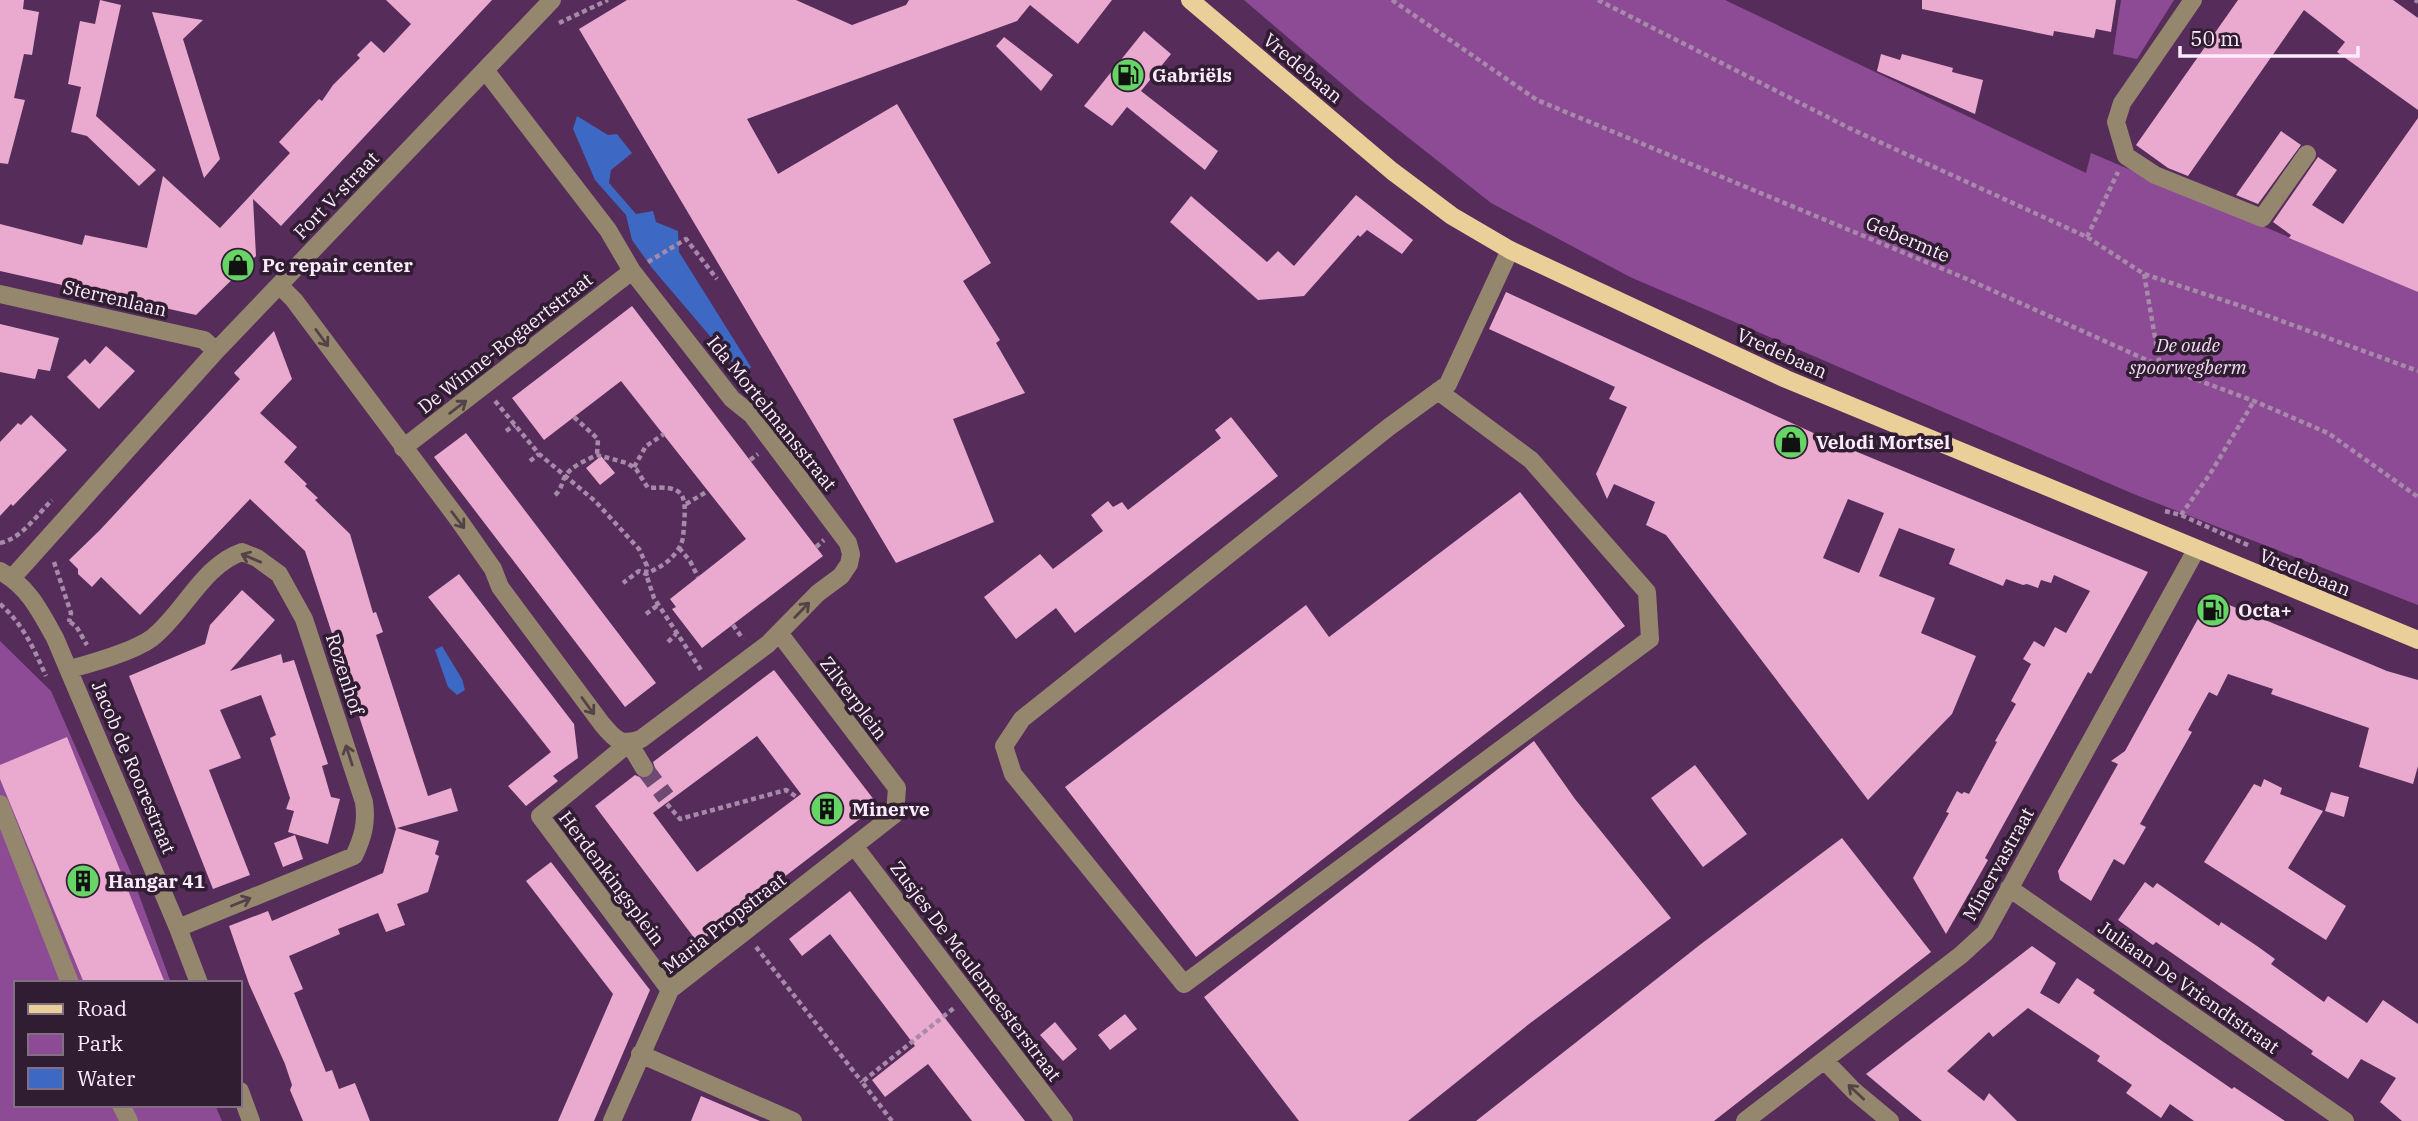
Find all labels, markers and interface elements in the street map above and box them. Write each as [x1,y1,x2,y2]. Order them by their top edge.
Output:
scale bar [2180,14,2358,58]
text: 50 m [2190,24,2240,52]
street label: Vredebaan [1258,28,1348,108]
fuel station icon: Gabriëls [1109,56,1147,94]
place label: Gabriëls [1152,63,1232,87]
street label: Fort V-straat [288,146,384,244]
street label: Gebermte [1862,211,1954,267]
shop icon: Pc repair center [219,246,257,284]
place label: Pc repair center [262,253,414,277]
street label: De Winne-Bogaertstraat [413,267,597,419]
street label: Sterrenlaan [61,274,169,322]
street label: Vredebaan [1733,322,1831,384]
one-way arrow [315,328,329,347]
street label: Ida Mortelmansstraat [702,331,842,496]
park label: De oude spoorwegberm [2129,333,2247,379]
one-way arrow [448,400,466,415]
shop icon: Velodi Mortsel [1772,423,1810,461]
place label: Velodi Mortsel [1816,430,1950,454]
one-way arrow [451,510,466,529]
street label: Vredebaan [2256,543,2354,601]
one-way arrow [241,550,262,563]
fuel station icon: Octa+ [2194,591,2232,629]
place label: Octa+ [2238,598,2292,622]
one-way arrow [793,602,810,619]
street label: Rozenhof [321,630,370,719]
street label: Zilverplein [815,652,893,744]
street label: Jacob de Roorestraat [87,677,181,857]
one-way arrow [581,696,595,715]
one-way arrow [342,744,355,766]
building icon: Minerve [808,790,846,828]
place label: Minerve [852,797,930,821]
street label: Minervastraat [1957,803,2039,925]
street label: Herdenkingsplein [554,806,670,950]
street label: Zusjes De Meulemeesterstraat [885,856,1067,1086]
building icon: Hangar 41 [64,862,102,900]
street label: Maria Propstraat [657,867,791,979]
place label: Hangar 41 [108,869,205,893]
one-way arrow [230,895,252,908]
street label: Juliaan De Vriendtstraat [2094,915,2284,1059]
legend [14,981,242,1107]
text: Road [77,994,127,1022]
text: Park [77,1029,124,1057]
text: Water [77,1064,136,1092]
one-way arrow [1848,1083,1865,1100]

